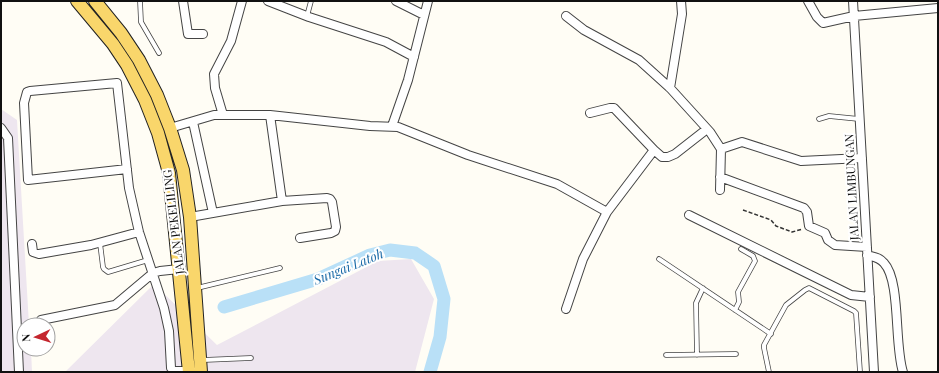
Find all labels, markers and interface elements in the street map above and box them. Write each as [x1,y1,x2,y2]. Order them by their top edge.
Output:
street label: JALAN LIMBUNGAN [840,133,862,242]
street label: JALAN PEKELILING [159,168,187,276]
water label: Sungai Latoh [310,244,386,288]
north arrow [16,317,56,357]
text: N [18,333,33,342]

